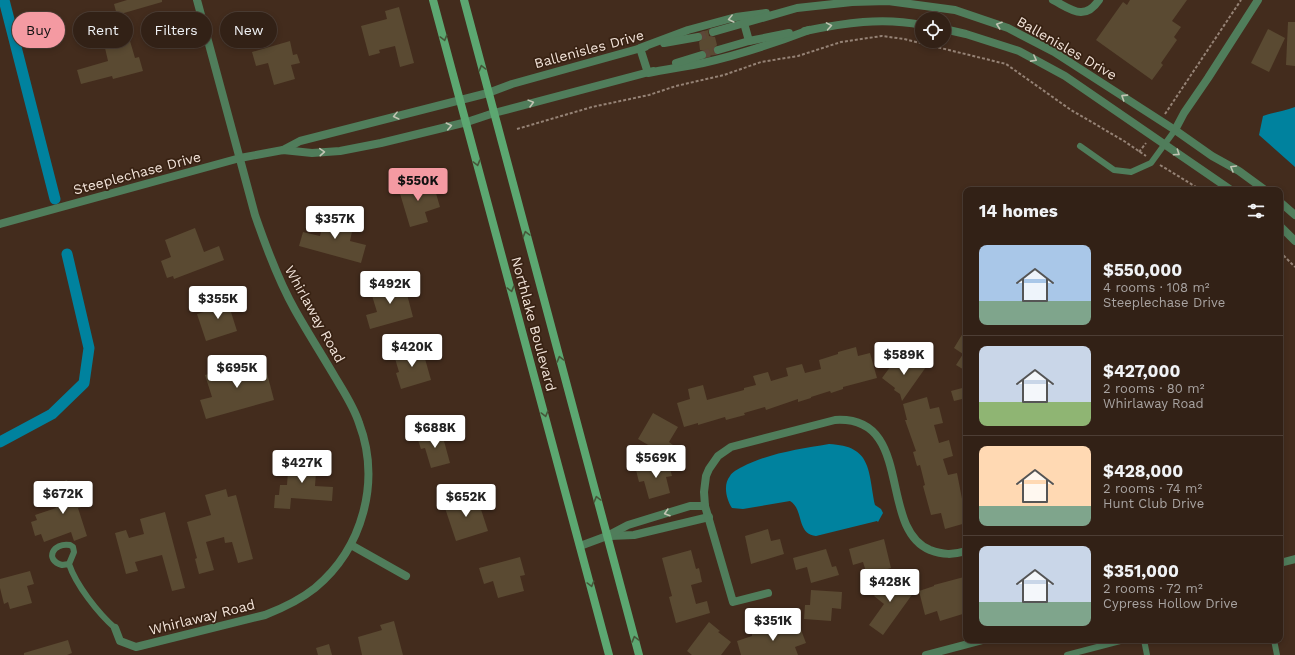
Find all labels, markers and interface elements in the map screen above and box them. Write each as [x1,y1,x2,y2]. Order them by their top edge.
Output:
chip: Buy [12,12,65,48]
chip: Rent [73,12,133,48]
chip: Filters [141,12,212,48]
chip: New [220,12,277,48]
map controls [915,12,951,48]
button: locate [915,12,951,48]
street label: Ballenisles Drive [1014,13,1120,83]
one-way arrow [728,14,735,22]
one-way arrow [996,21,1003,30]
one-way arrow [826,22,832,31]
street label: Ballenisles Drive [532,27,646,71]
one-way arrow [439,34,447,41]
one-way arrow [1030,54,1037,62]
one-way arrow [478,64,486,71]
one-way arrow [1121,95,1128,102]
one-way arrow [528,99,535,108]
one-way arrow [393,112,399,120]
one-way arrow [446,123,452,131]
street label: Steeplechase Drive [71,148,203,198]
one-way arrow [319,148,325,157]
one-way arrow [1173,149,1180,156]
one-way arrow [473,160,481,166]
one-way arrow [1230,165,1237,172]
pin: $550K [390,168,446,202]
text: $550K [398,173,438,188]
icon: filters [1245,200,1267,222]
text: 14 homes [979,201,1058,221]
pin: $357K [307,206,363,240]
text: $357K [315,211,355,226]
one-way arrow [522,231,531,238]
street label: Northlake Boulevard [508,255,560,393]
text: $550,000 [1103,260,1182,280]
icon: home [1011,261,1059,309]
street label: Whirlaway Road [282,263,348,365]
pin: $492K [362,271,418,305]
text: $492K [369,276,411,291]
text: 4 rooms · 108 m² [1103,280,1210,295]
one-way arrow [506,285,515,292]
pin: $355K [190,286,246,320]
text: $355K [198,291,238,306]
text: Steeplechase Drive [1103,295,1225,310]
pin: $420K [384,334,440,368]
text: $420K [391,339,433,354]
pin: $589K [876,342,932,376]
text: $589K [883,347,925,362]
pin: $695K [209,355,265,389]
one-way arrow [556,356,565,363]
text: $695K [217,360,257,375]
text: $427,000 [1103,361,1180,381]
icon: home [1011,362,1059,410]
text: 2 rooms · 80 m² [1103,381,1204,396]
text: Whirlaway Road [1103,396,1204,411]
one-way arrow [540,410,549,417]
pin: $688K [407,415,463,449]
text: $688K [414,420,456,435]
pin: $569K [628,445,684,479]
pin: $427K [274,450,330,484]
text: $569K [636,450,676,465]
text: $427K [282,455,323,470]
text: $428,000 [1103,461,1183,481]
icon: home [1011,462,1059,510]
pin: $672K [35,481,91,515]
text: 2 rooms · 74 m² [1103,481,1202,496]
pin: $652K [438,484,494,518]
text: $672K [43,486,83,501]
text: $652K [446,489,486,504]
one-way arrow [593,495,602,502]
text: Hunt Club Drive [1103,496,1204,511]
one-way arrow [664,508,671,517]
text: $351,000 [1103,561,1179,581]
icon: home [1011,562,1059,610]
pin: $428K [862,569,918,603]
text: $428K [869,574,911,589]
one-way arrow [586,581,594,587]
text: 2 rooms · 72 m² [1103,581,1203,596]
street label: Whirlaway Road [147,596,257,638]
text: Cypress Hollow Drive [1103,596,1238,611]
pin: $351K [745,608,801,642]
text: $351K [754,613,792,628]
one-way arrow [631,636,639,642]

